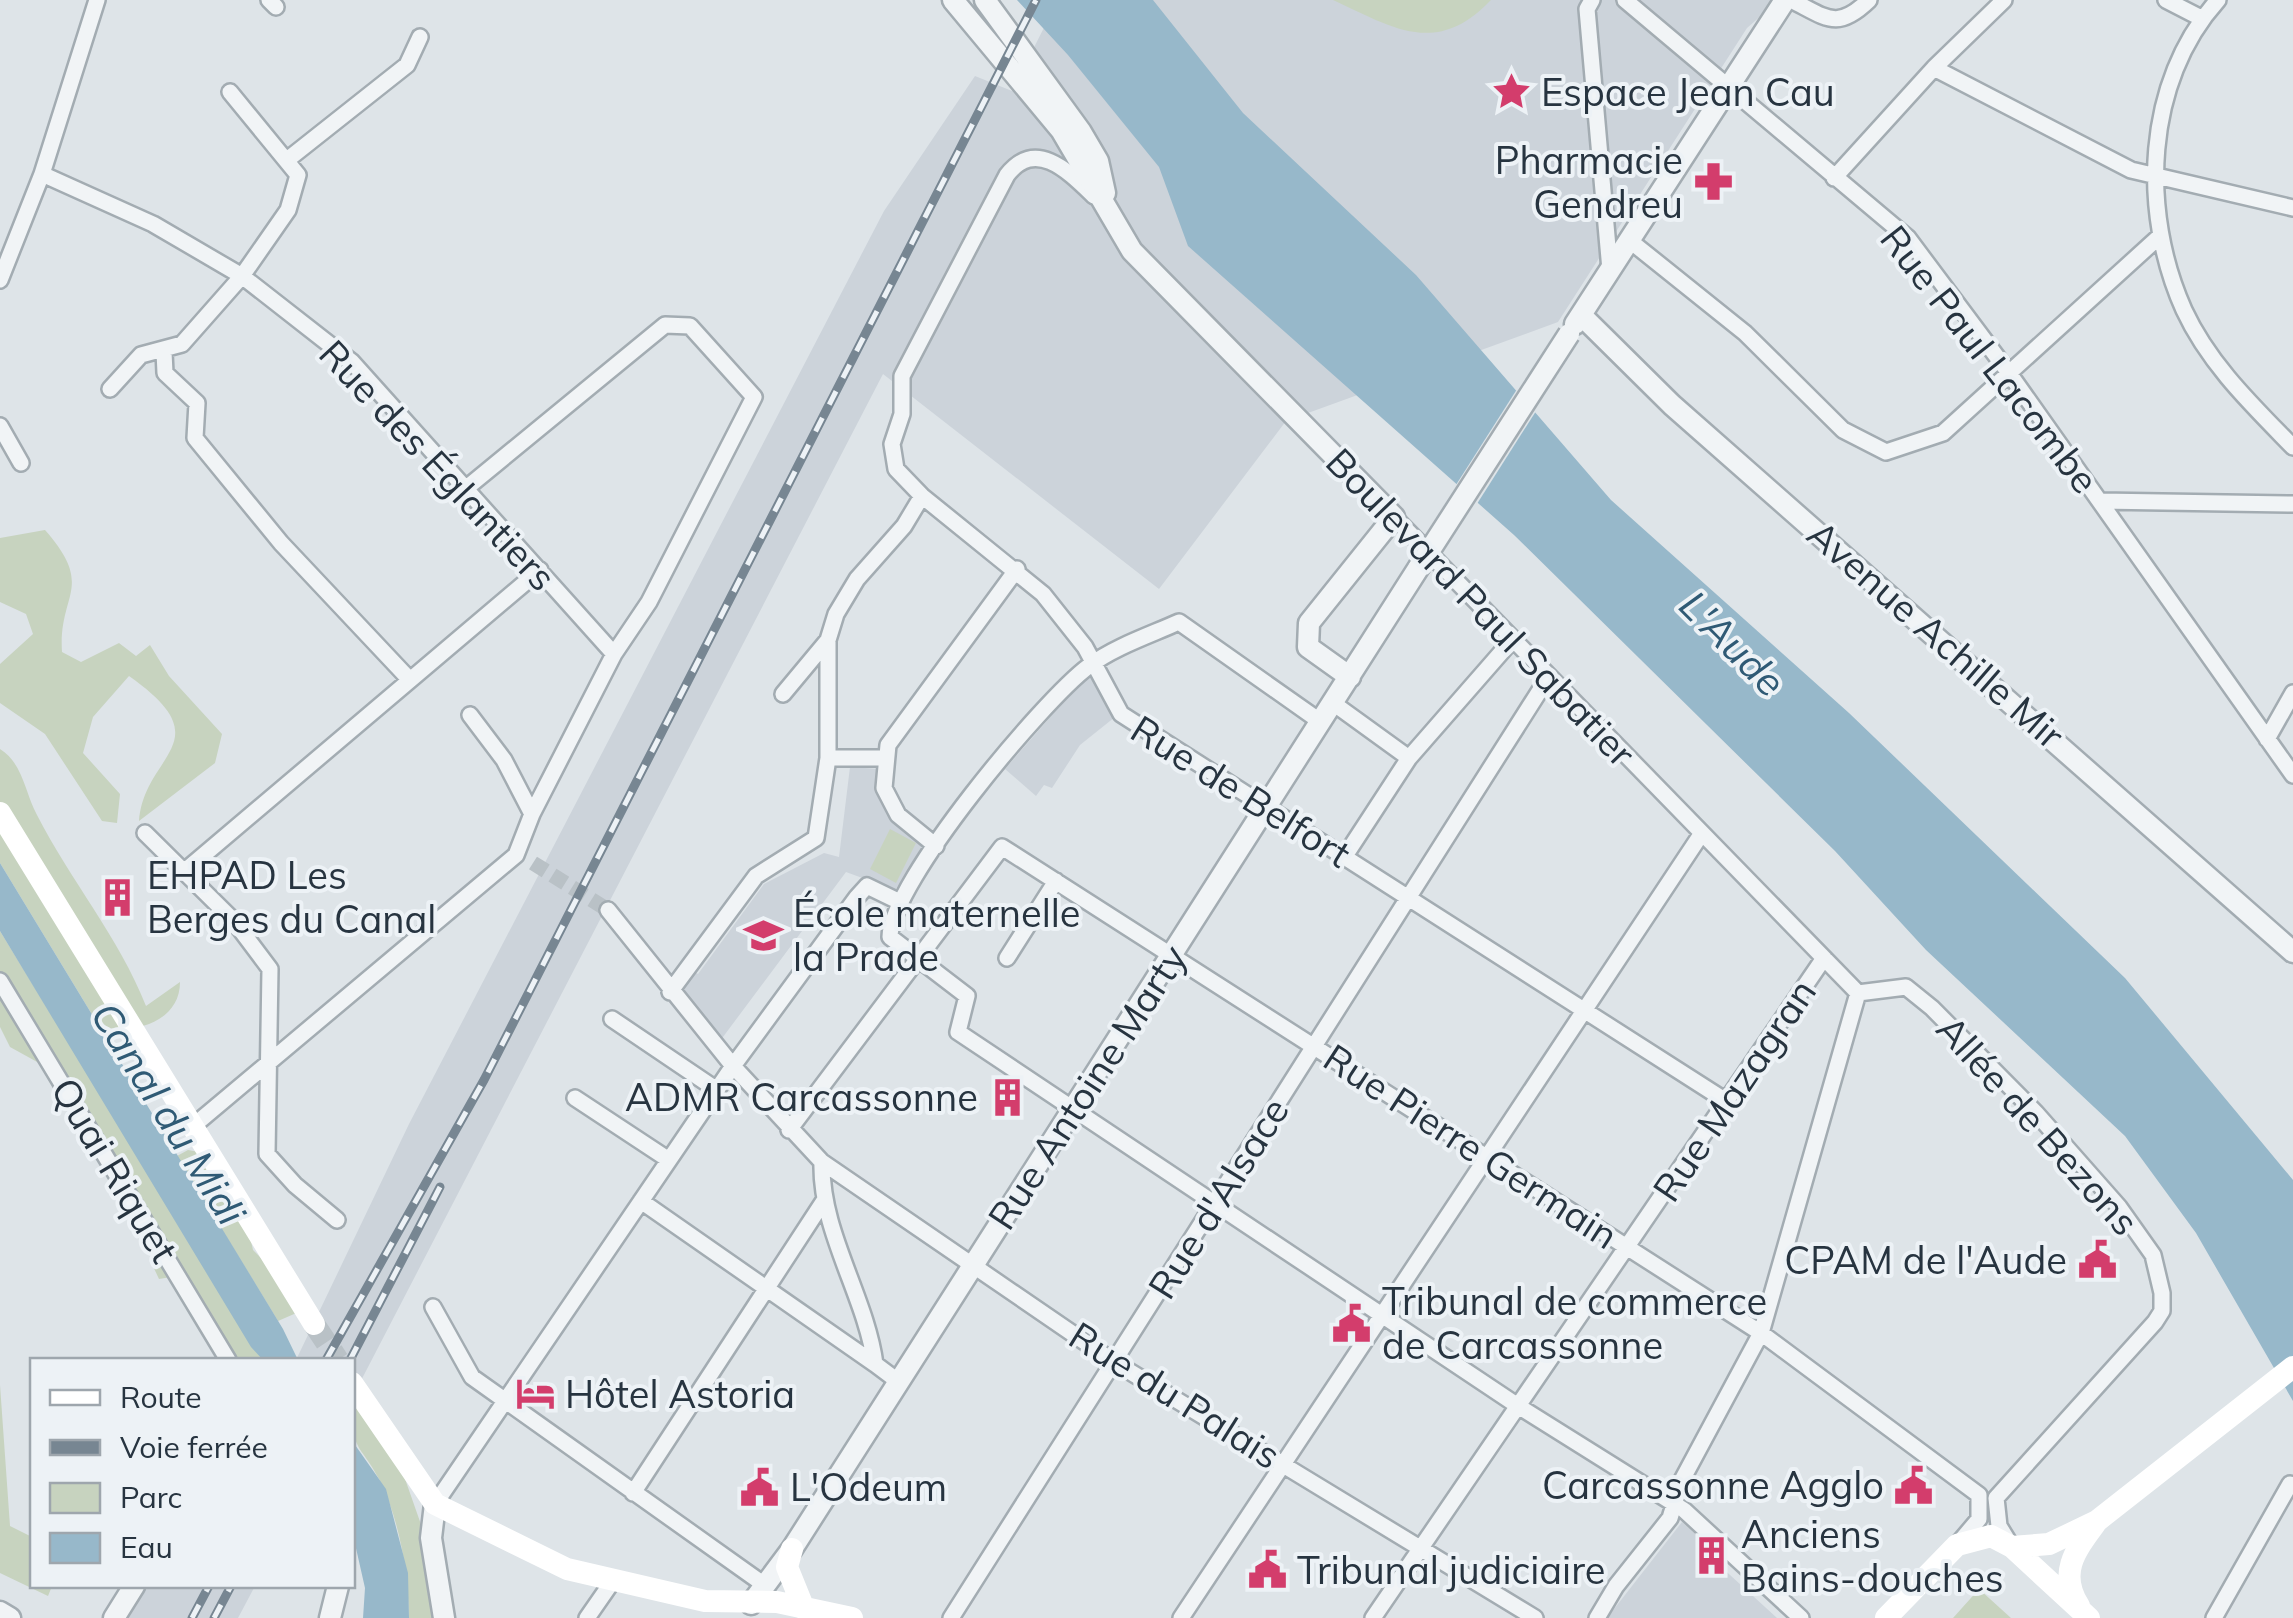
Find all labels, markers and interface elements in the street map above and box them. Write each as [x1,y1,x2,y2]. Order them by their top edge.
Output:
place label: Espace Jean Cau [1541,68,1835,116]
place icon: Espace Jean Cau [1490,71,1532,113]
place label: Pharmacie Gendreu [1495,136,1683,228]
pharmacy icon: Pharmacie Gendreu [1692,161,1734,203]
street label: Rue Paul Lacombe [1870,215,2110,503]
street label: Rue des Églantiers [309,330,567,600]
street label: Boulevard Paul Sabatier [1316,438,1646,776]
street label: Avenue Achille Mir [1798,510,2074,759]
water label: L'Aude [1670,580,1796,706]
street label: Rue de Belfort [1122,704,1360,878]
place label: EHPAD Les Berges du Canal [147,851,436,943]
building icon: EHPAD Les Berges du Canal [96,876,138,918]
place label: École maternelle la Prade [793,889,1080,981]
school or university icon: École maternelle la Prade [742,914,784,956]
street label: Rue Antoine Marty [977,936,1197,1238]
street label: Rue Mazagran [1642,970,1826,1210]
water label: Canal du Midi [81,992,257,1234]
street label: Allée de Bezons [1927,1005,2149,1245]
street label: Rue Pierre Germain [1315,1033,1627,1259]
street label: Quai Riquet [41,1069,189,1271]
place label: ADMR Carcassonne [625,1073,978,1121]
building icon: ADMR Carcassonne [987,1076,1029,1118]
street label: Rue d'Alsace [1137,1089,1299,1307]
place label: CPAM de l'Aude [1784,1236,2067,1284]
public building icon: CPAM de l'Aude [2076,1239,2118,1281]
place label: Tribunal de commerce de Carcassonne [1382,1277,1767,1369]
public building icon: Tribunal de commerce de Carcassonne [1331,1302,1373,1344]
street label: Rue du Palais [1061,1311,1289,1479]
legend [30,1358,355,1588]
place label: Hôtel Astoria [565,1370,795,1418]
hotel icon: Hôtel Astoria [514,1373,556,1415]
text: Route [120,1378,202,1416]
text: Voie ferrée [120,1428,268,1466]
place label: Carcassonne Agglo [1542,1461,1884,1509]
place label: L'Odeum [790,1463,947,1511]
public building icon: Carcassonne Agglo [1893,1464,1935,1506]
public building icon: L'Odeum [739,1466,781,1508]
text: Parc [120,1478,182,1516]
place label: Anciens Bains-douches [1741,1510,2004,1602]
text: Eau [120,1528,173,1566]
building icon: Anciens Bains-douches [1690,1535,1732,1577]
place label: Tribunal judiciaire [1297,1546,1605,1594]
public building icon: Tribunal judiciaire [1246,1549,1288,1591]

